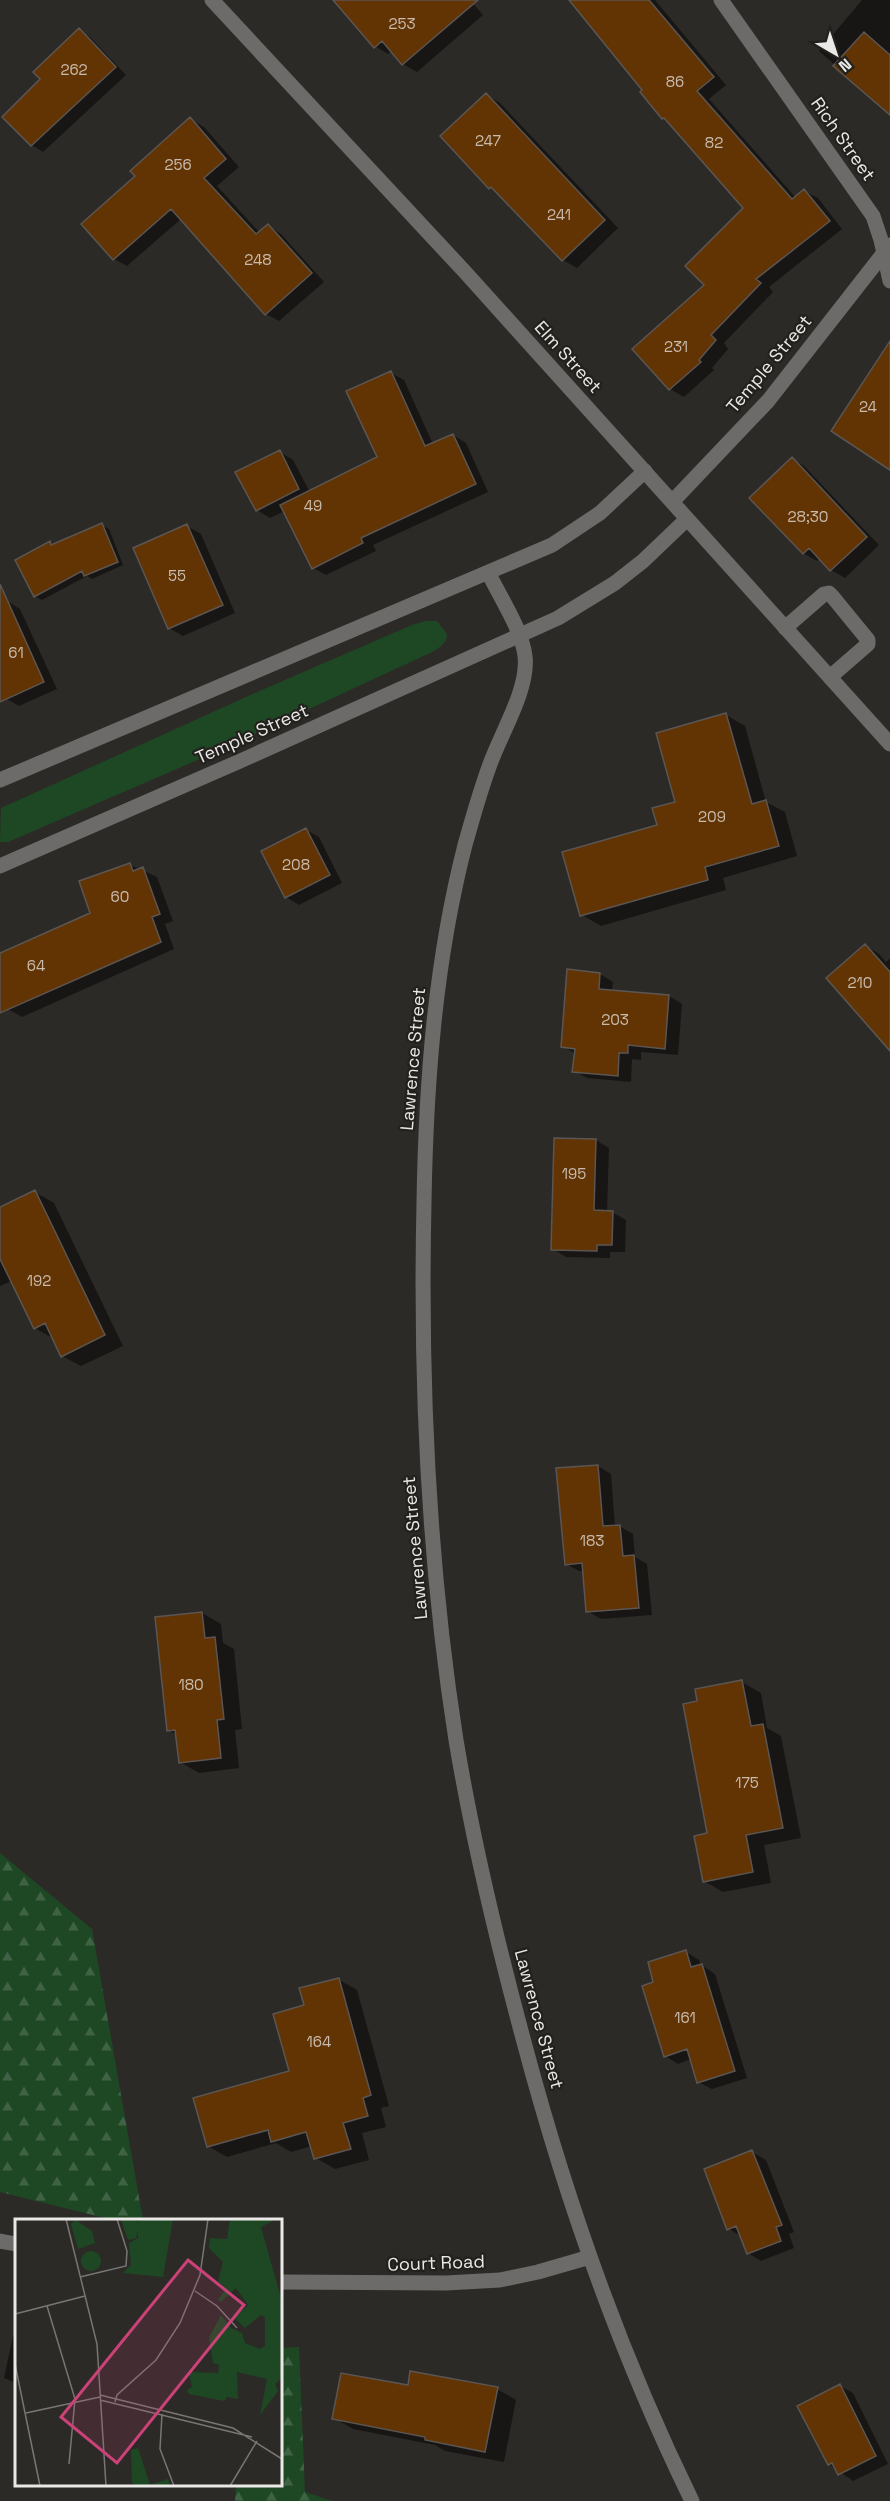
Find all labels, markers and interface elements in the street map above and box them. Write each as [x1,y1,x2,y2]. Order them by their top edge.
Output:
house number: 253 [388,14,416,33]
north arrow [806,24,866,84]
text: N [834,54,856,77]
house number: 262 [60,60,88,79]
house number: 86 [666,72,684,91]
street label: Rich Street [806,92,881,185]
house number: 247 [475,131,501,150]
house number: 82 [705,133,723,152]
house number: 256 [164,155,192,174]
house number: 241 [547,205,571,224]
house number: 248 [244,250,272,269]
street label: Temple Street [721,310,816,417]
street label: Elm Street [530,316,607,398]
house number: 231 [664,337,688,356]
house number: 24 [859,397,877,416]
house number: 49 [304,496,322,515]
house number: 28;30 [788,507,828,526]
house number: 55 [168,566,186,585]
house number: 61 [8,643,24,662]
street label: Temple Street [192,698,312,769]
house number: 209 [698,807,726,826]
house number: 208 [282,855,310,874]
house number: 60 [111,887,129,906]
house number: 64 [27,956,45,975]
house number: 210 [848,973,872,992]
street label: Lawrence Street [395,986,430,1131]
house number: 203 [601,1010,629,1029]
house number: 195 [562,1164,586,1183]
house number: 192 [27,1271,51,1290]
street label: Lawrence Street [397,1476,432,1621]
house number: 183 [580,1531,604,1550]
house number: 180 [178,1675,204,1694]
house number: 175 [735,1773,759,1792]
street label: Lawrence Street [510,1947,569,2091]
house number: 161 [674,2008,696,2027]
house number: 164 [307,2032,331,2051]
inset map [15,2219,282,2486]
street label: Court Road [387,2249,485,2276]

